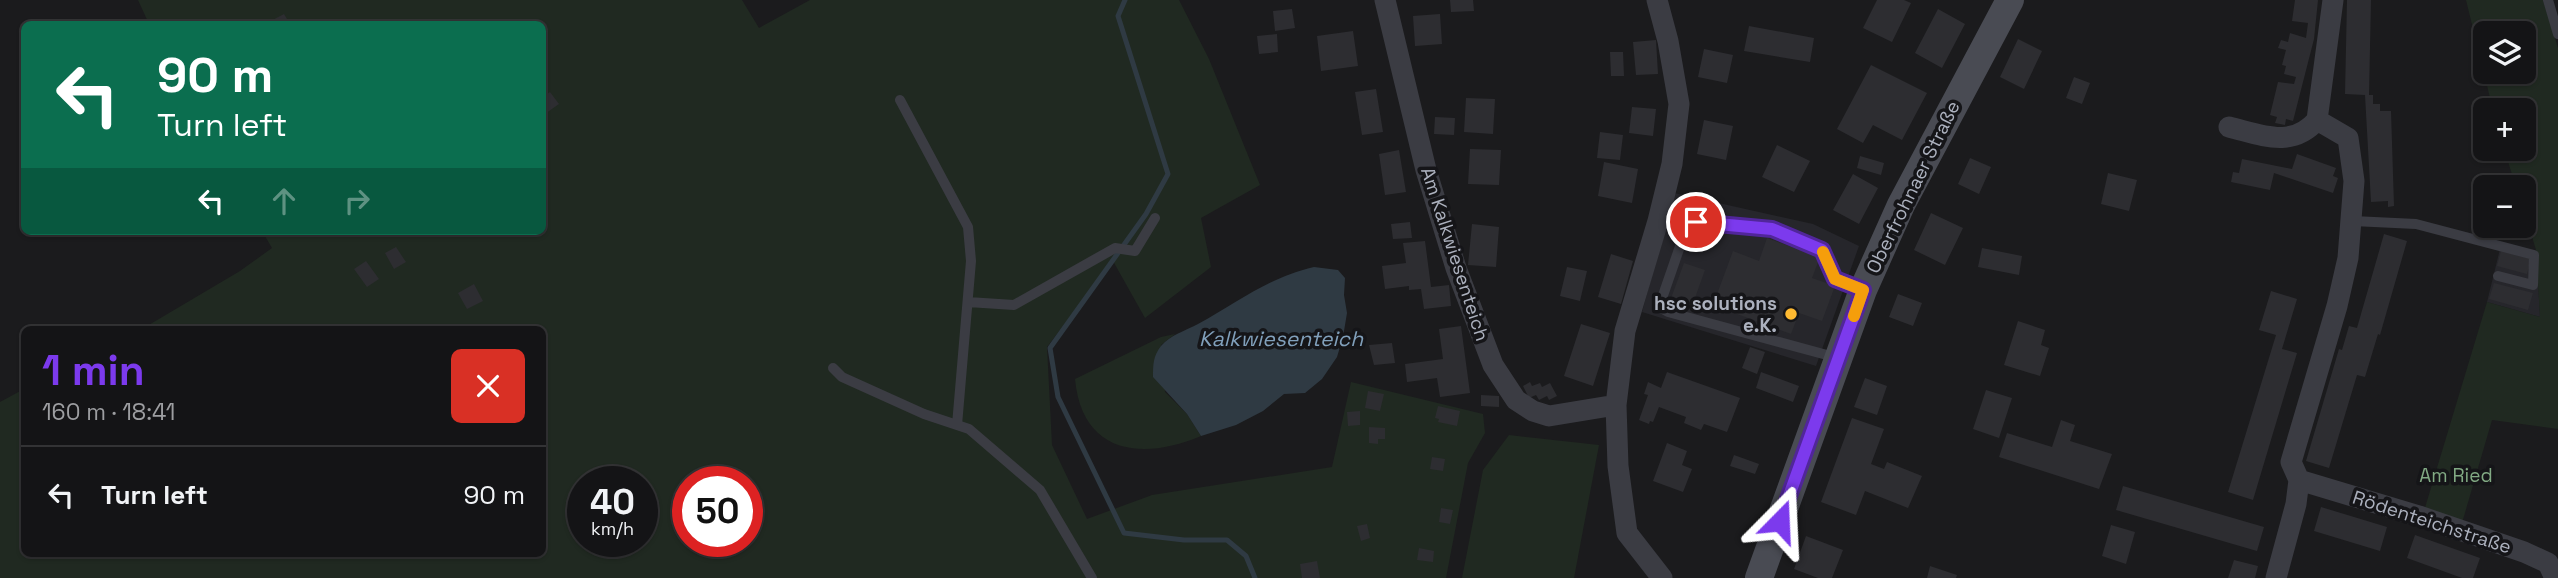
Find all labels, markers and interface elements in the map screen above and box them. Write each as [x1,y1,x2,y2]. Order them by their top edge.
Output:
map controls [2473,21,2536,238]
button: layers [2473,21,2536,84]
text: 90 m [157,44,273,106]
icon: left [42,49,133,140]
street label: Oberfrohnaer Straße [1860,97,1966,277]
button: + [2473,98,2536,161]
text: Turn left [157,105,287,145]
street label: Am Kalkwiesenteich [1415,164,1495,344]
button: − [2473,175,2536,238]
icon: left [192,182,230,220]
icon: ahead [265,182,303,220]
icon: right [338,182,376,220]
pin [1666,192,1726,252]
icon: arrive [1677,203,1715,241]
place label: hsc solutions e.K. [1654,291,1777,338]
marker: hsc solutions e.K. [1783,306,1799,322]
water label: Kalkwiesenteich [1199,325,1364,352]
text: 1 min [42,344,145,397]
button: close [451,349,525,423]
text: 160 m · 18:41 [42,397,175,427]
park label: Am Ried [2419,463,2493,488]
speed limit sign: 50 [672,466,763,557]
icon: left [42,476,80,514]
text: Turn left [101,478,208,512]
text: 90 m [463,478,525,512]
text: 40 [590,480,635,524]
position arrow [1743,484,1817,558]
street label: Rödenteichstraße [2349,485,2515,559]
text: km/h [591,517,634,540]

